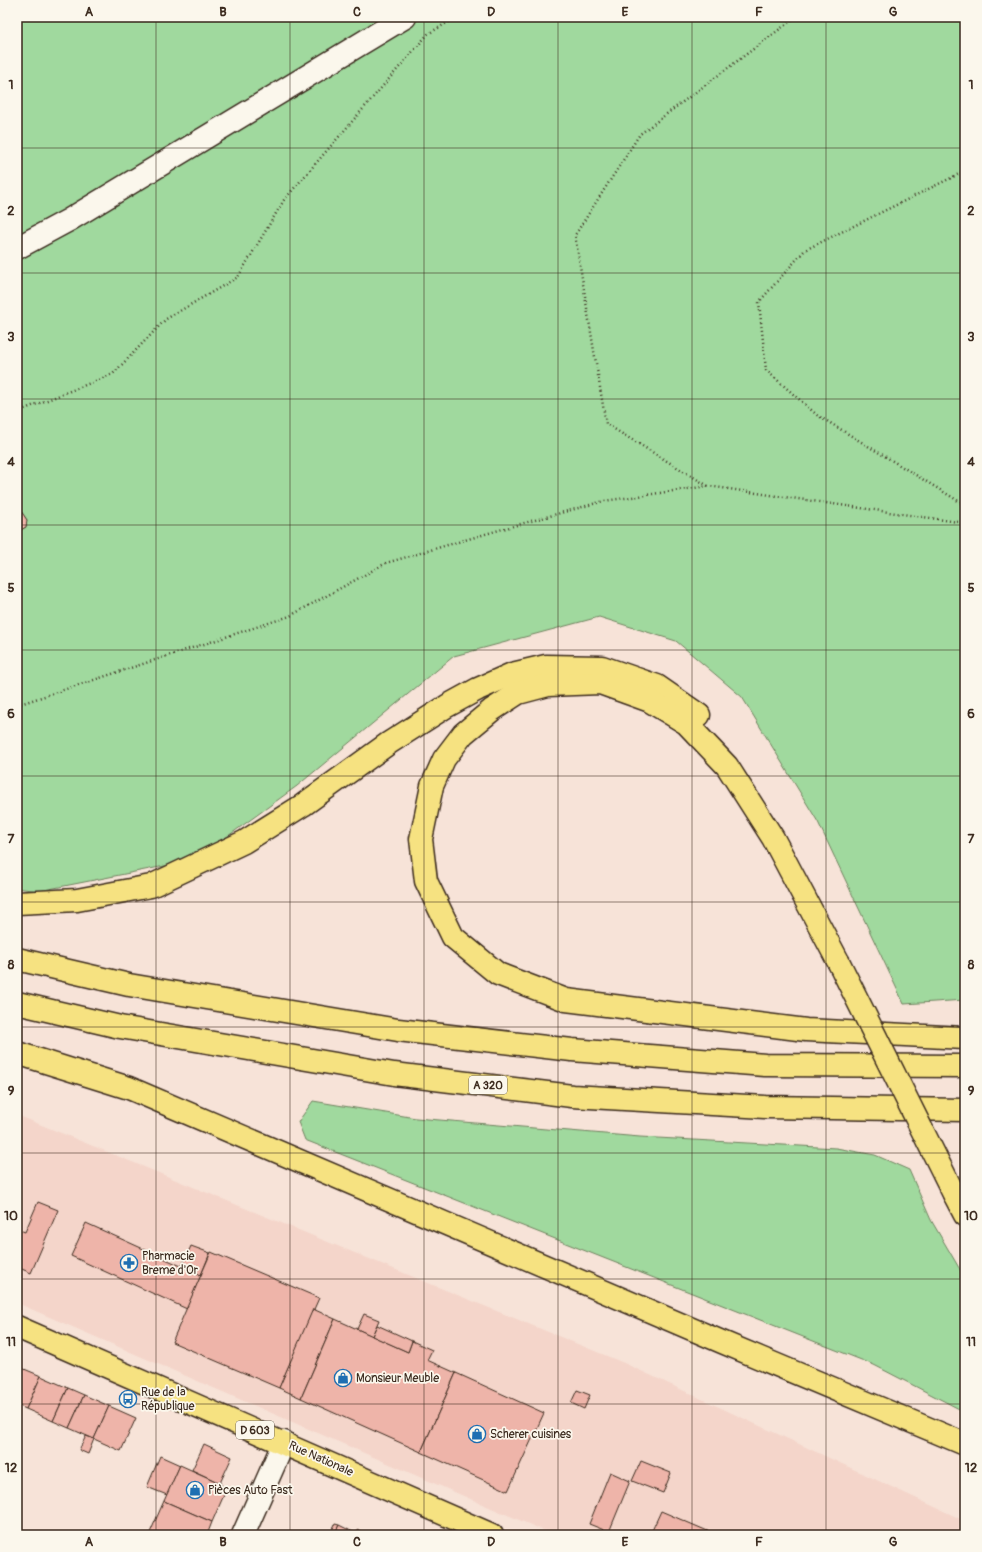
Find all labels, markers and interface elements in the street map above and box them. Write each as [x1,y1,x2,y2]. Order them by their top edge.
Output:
text: A [85,4,94,20]
text: B [219,4,227,20]
text: C [353,4,361,20]
text: D [487,4,495,20]
text: E [622,4,629,20]
text: F [755,4,763,20]
text: G [889,4,898,20]
text: 1 [8,77,14,93]
text: 1 [968,77,974,93]
text: 2 [7,203,15,219]
text: 2 [967,203,975,219]
text: 3 [7,329,15,345]
text: 3 [967,329,975,345]
text: 4 [7,454,15,470]
text: 4 [967,454,975,470]
text: 5 [7,580,15,596]
text: 5 [967,580,975,596]
text: 6 [7,706,15,722]
text: 6 [967,706,975,722]
text: 7 [8,831,15,847]
text: 7 [968,831,975,847]
text: 8 [8,957,15,973]
text: 8 [968,957,975,973]
road number: A 320 [469,1076,507,1094]
text: 9 [8,1083,15,1099]
text: 9 [968,1083,975,1099]
text: 10 [4,1208,18,1224]
text: 10 [964,1208,978,1224]
place label: Pharmacie Breme d'Or [142,1249,199,1278]
pharmacy icon: Pharmacie Breme d'Or [119,1253,139,1273]
text: 11 [6,1334,16,1350]
text: 11 [966,1334,976,1350]
shop icon: Monsieur Meuble [333,1368,353,1388]
place label: Monsieur Meuble [356,1371,439,1386]
place label: Rue de la République [141,1385,195,1414]
bus stop icon: Rue de la République [118,1389,138,1409]
road number: D 603 [236,1421,274,1439]
shop icon: Scherer cuisines [467,1424,487,1444]
place label: Scherer cuisines [490,1427,572,1442]
street label: Rue Nationale [286,1438,356,1480]
text: 12 [5,1460,17,1476]
text: 12 [965,1460,977,1476]
shop icon: Pièces Auto Fast [185,1480,205,1500]
place label: Pièces Auto Fast [208,1483,293,1498]
text: A [85,1534,94,1550]
text: B [219,1534,227,1550]
text: C [353,1534,361,1550]
text: D [487,1534,495,1550]
text: E [622,1534,629,1550]
text: F [755,1534,763,1550]
text: G [889,1534,898,1550]

